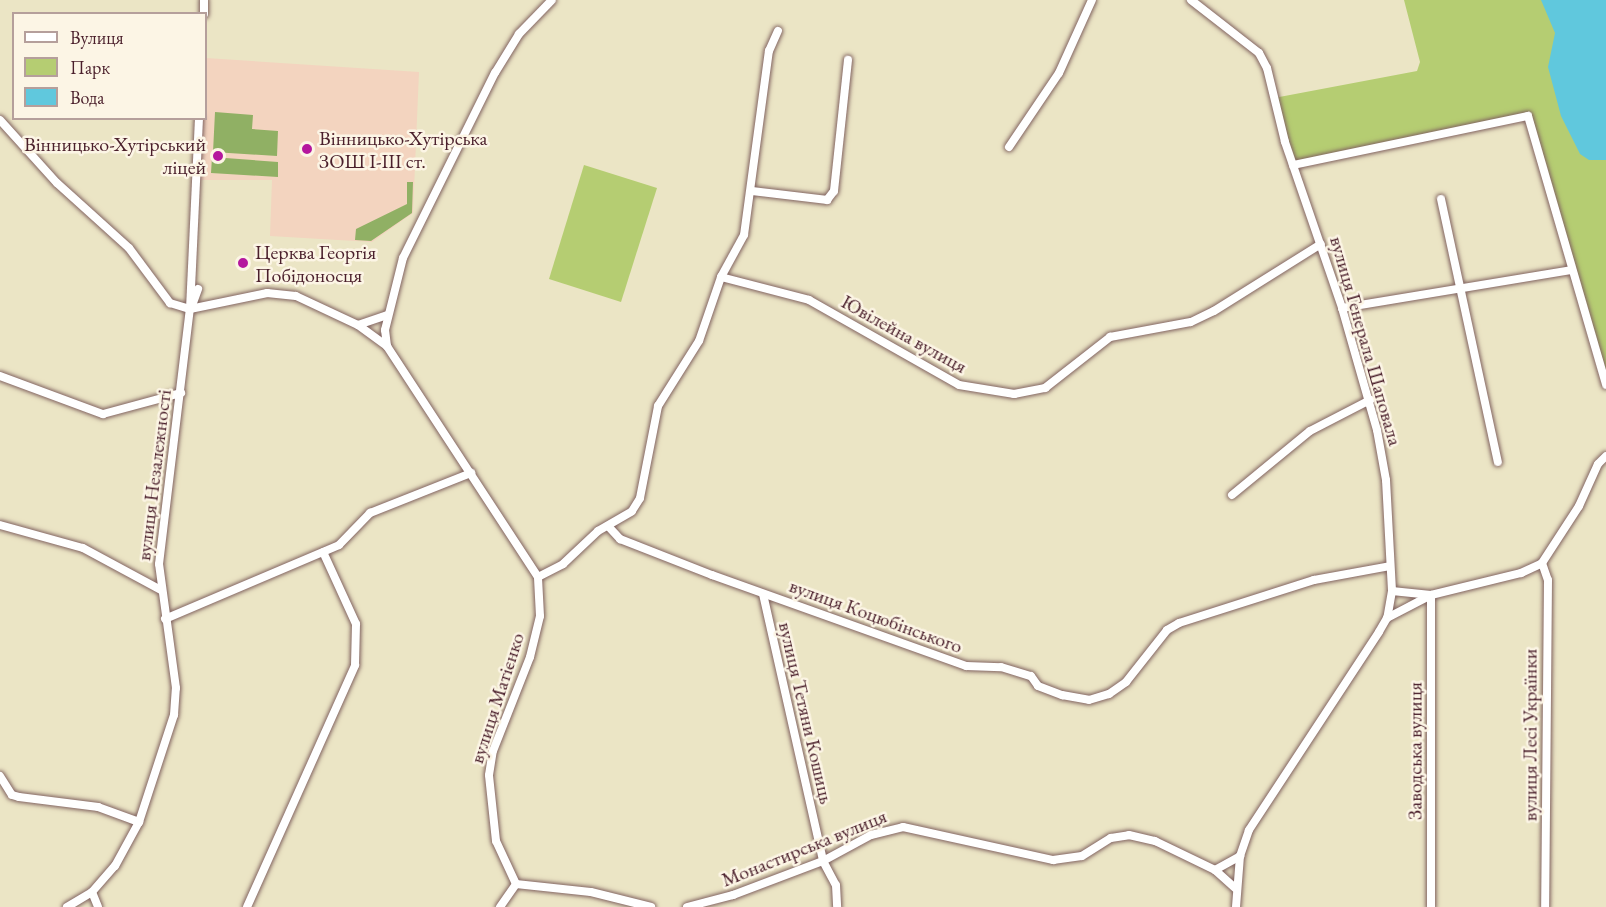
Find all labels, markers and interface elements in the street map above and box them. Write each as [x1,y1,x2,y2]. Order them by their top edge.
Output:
legend [12,12,207,120]
text: Вулиця [70,26,123,49]
text: Парк [70,56,110,79]
text: Вода [70,86,104,109]
place label: Вінницько-Хутірська ЗОШ І-ІІІ ст. [319,126,488,173]
place label: Вінницько-Хутірський ліцей [24,132,206,179]
marker: Вінницько-Хутірська ЗОШ І-ІІІ ст. [300,142,314,156]
marker: Вінницько-Хутірський ліцей [211,149,225,163]
street label: вулиця Генерала Шаповала [1325,234,1407,448]
place label: Церква Георгія Побідоносця [255,240,376,287]
marker: Церква Георгія Побідоносця [236,256,250,270]
street label: Ювілейна вулиця [837,290,971,378]
street label: вулиця Незалежності [132,388,176,562]
street label: вулиця Коцюбінського [786,574,966,658]
street label: вулиця Тетяни Кошиць [773,620,839,806]
street label: вулиця Матієнко [465,630,529,766]
street label: вулиця Лесі Українки [1518,649,1542,821]
street label: Заводська вулиця [1403,682,1427,820]
street label: Монастирська вулиця [718,804,890,892]

